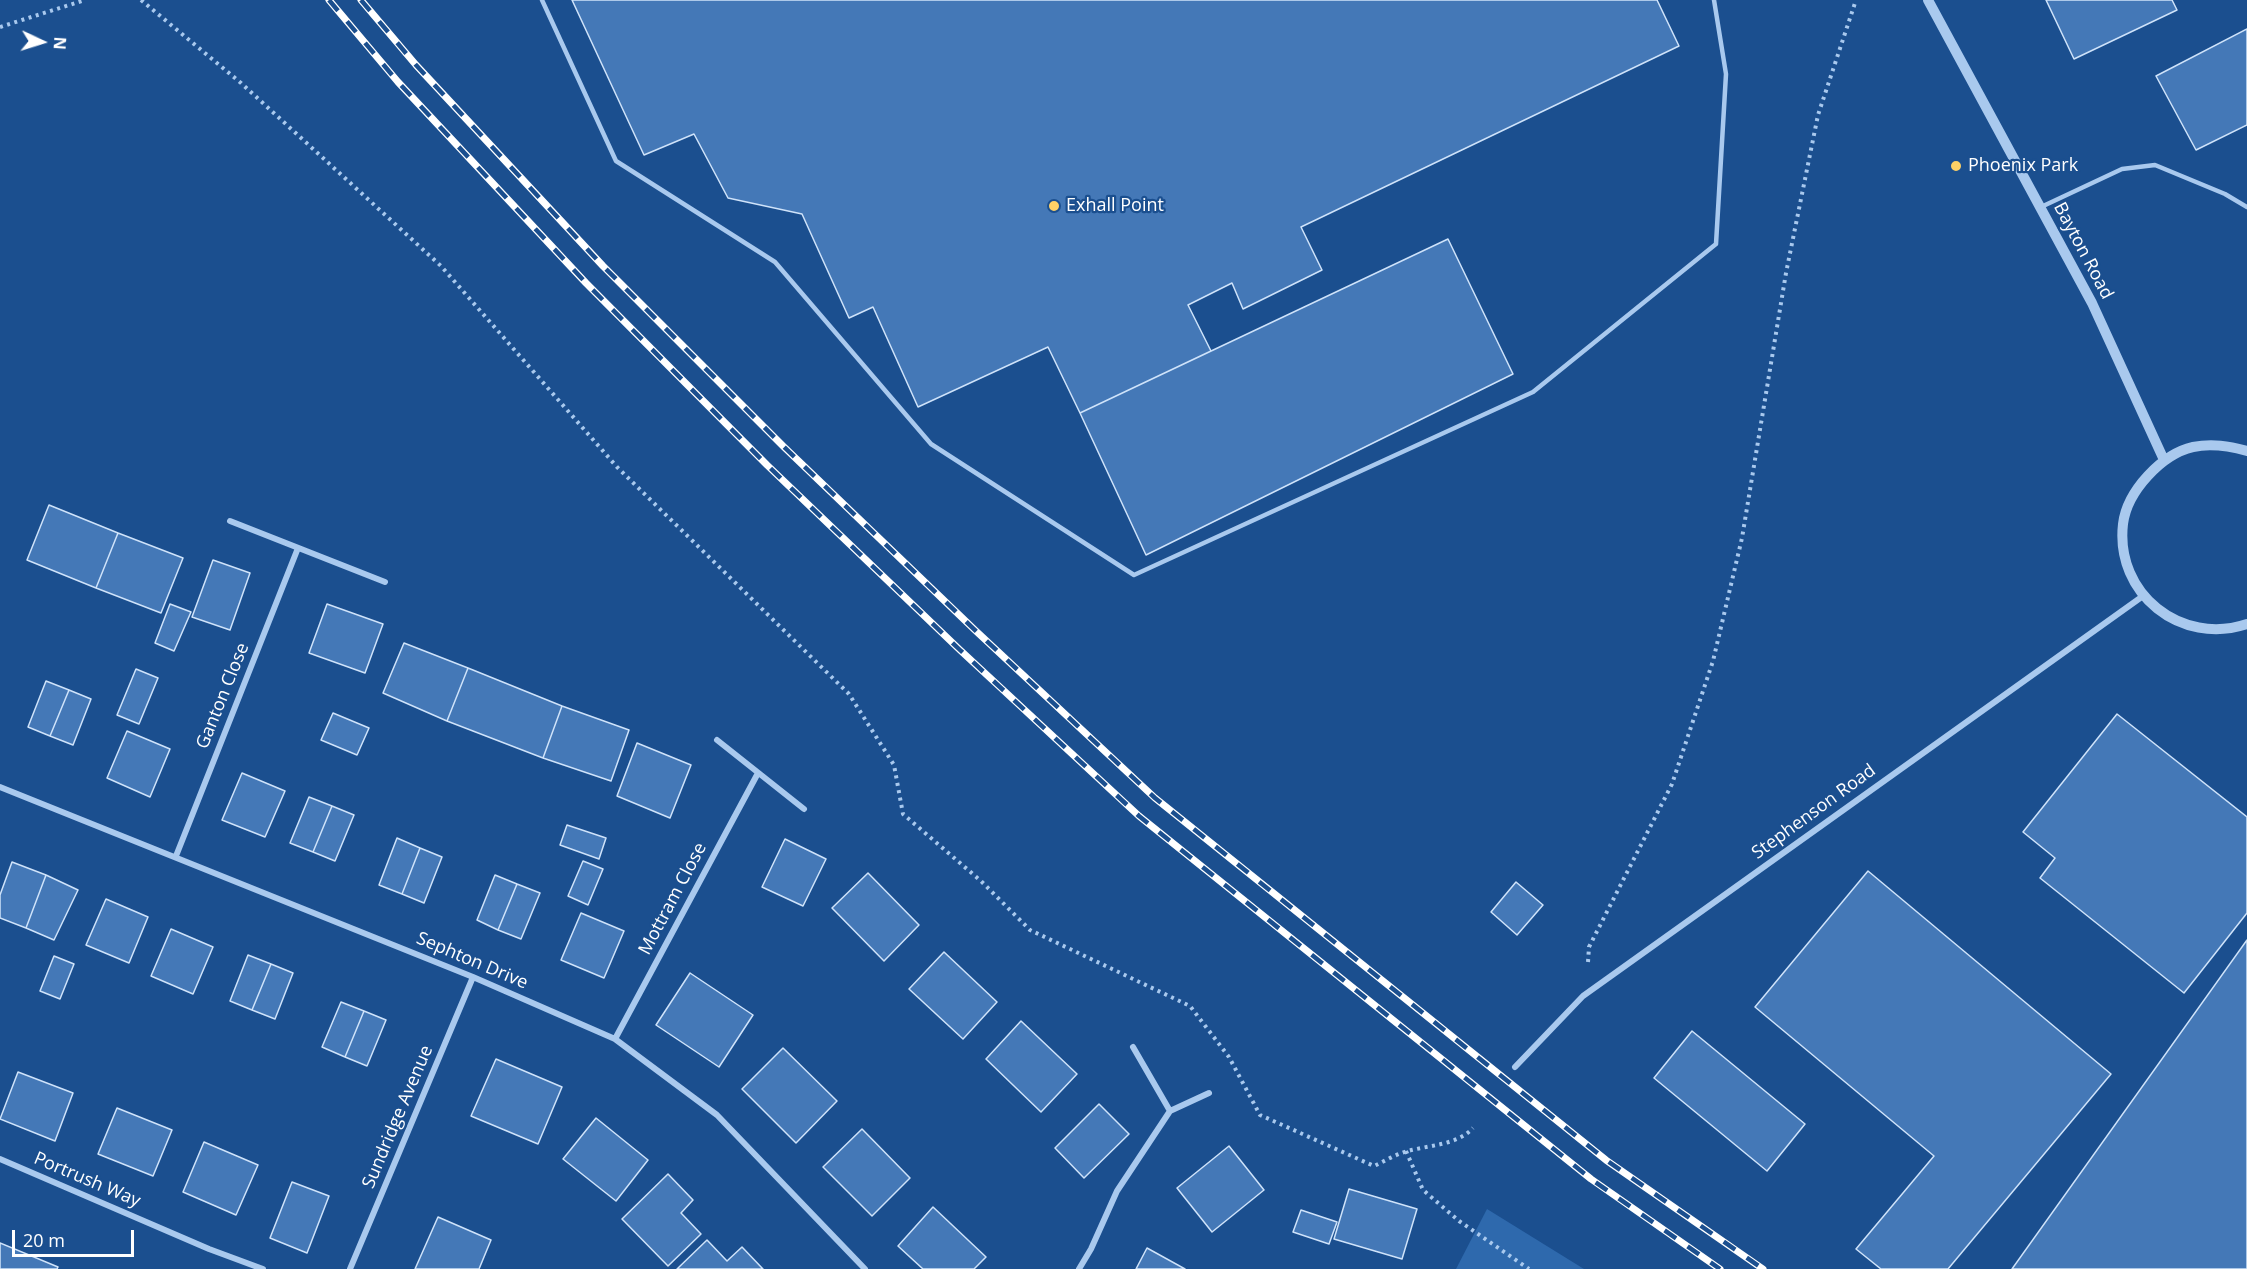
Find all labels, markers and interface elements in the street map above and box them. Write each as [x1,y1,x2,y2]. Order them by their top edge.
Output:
north arrow [12,12,72,72]
text: N [49,36,71,51]
place label: Phoenix Park [1968,155,2078,177]
marker: Phoenix Park [1949,159,1963,173]
place label: Exhall Point [1066,195,1164,217]
marker: Exhall Point [1047,199,1061,213]
street label: Bayton Road [2048,199,2118,303]
street label: Ganton Close [192,640,254,752]
street label: Stephenson Road [1748,760,1880,864]
street label: Mottram Close [634,839,712,959]
street label: Sephton Drive [413,928,531,994]
street label: Sundridge Avenue [358,1042,438,1192]
street label: Portrush Way [30,1148,144,1212]
scale bar [15,1218,136,1256]
text: 20 m [23,1228,65,1252]

